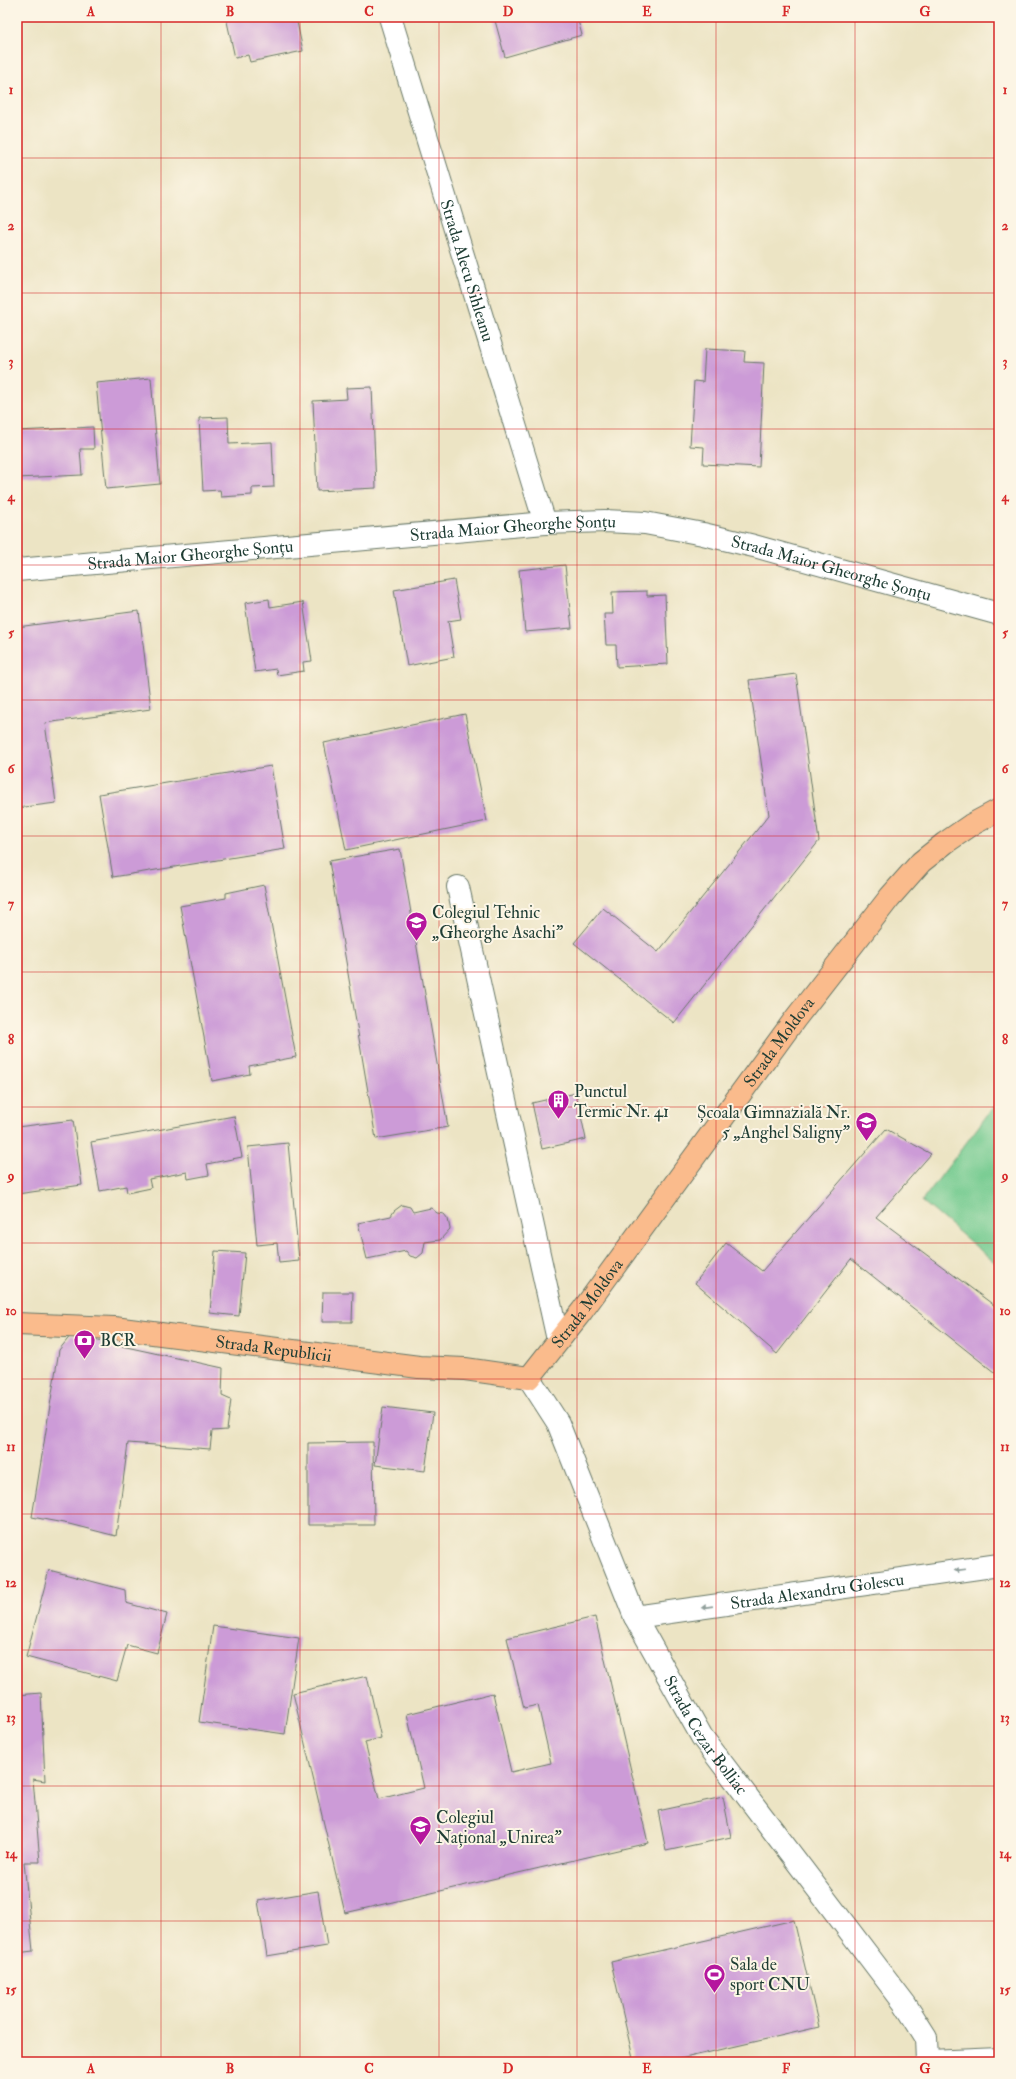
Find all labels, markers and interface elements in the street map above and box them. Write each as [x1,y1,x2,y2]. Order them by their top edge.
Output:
text: A [86,4,96,20]
text: B [226,4,234,20]
text: C [364,4,374,20]
text: D [503,4,514,20]
text: E [642,4,652,20]
text: F [782,4,791,20]
text: G [920,4,931,20]
text: 1 [9,82,14,98]
text: 1 [1003,82,1008,98]
street label: Strada Alecu Sihleanu [436,197,499,344]
text: 2 [8,218,15,234]
text: 2 [1002,218,1009,234]
text: 3 [9,354,14,370]
text: 3 [1003,354,1008,370]
text: 4 [6,489,15,505]
text: 4 [1000,489,1009,505]
street label: Strada Maior Gheorghe Șonțu [409,510,617,545]
street label: Strada Maior Gheorghe Șonțu [729,531,934,605]
street label: Strada Maior Gheorghe Șonțu [86,535,294,574]
text: 5 [8,625,14,641]
text: 5 [1002,625,1008,641]
text: 6 [8,761,16,777]
text: 6 [1002,761,1010,777]
text: 7 [8,896,15,912]
text: 7 [1002,896,1009,912]
place label: Colegiul Tehnic „Gheorghe Asachi” [431,902,564,943]
school or university icon: Colegiul Tehnic „Gheorghe Asachi” [403,909,429,942]
street label: Strada Moldova [739,992,819,1091]
text: 8 [8,1032,14,1048]
text: 8 [1002,1032,1008,1048]
place label: Punctul Termic Nr. 41 [574,1081,669,1122]
building icon: Punctul Termic Nr. 41 [546,1088,572,1121]
place label: Școala Gimnazială Nr. 5 „Anghel Saligny" [697,1102,851,1144]
school or university icon: Școala Gimnazială Nr. 5 „Anghel Saligny" [853,1109,879,1142]
text: 9 [6,1168,15,1184]
text: 9 [1000,1168,1009,1184]
street label: Strada Moldova [547,1253,628,1352]
text: 10 [5,1303,17,1319]
text: 10 [999,1303,1011,1319]
bank icon: BCR [71,1327,97,1360]
place label: BCR [100,1330,137,1351]
street label: Strada Republicii [214,1331,333,1366]
text: 11 [6,1439,16,1455]
text: 11 [1000,1439,1010,1455]
one-way arrow [954,1567,966,1573]
street label: Strada Alexandru Golescu [729,1568,906,1614]
text: 12 [5,1575,17,1591]
text: 12 [999,1575,1011,1591]
one-way arrow [701,1604,713,1610]
street label: Strada Cezar Bolliac [659,1672,753,1799]
text: 13 [6,1710,16,1726]
text: 13 [1000,1710,1010,1726]
place label: Colegiul Național „Unirea" [436,1807,562,1848]
school or university icon: Colegiul Național „Unirea" [407,1814,433,1847]
text: 14 [5,1846,18,1862]
text: 14 [999,1846,1012,1862]
place label: Sala de sport CNU [730,1954,810,1996]
sports icon: Sala de sport CNU [702,1961,728,1994]
text: 15 [6,1982,16,1998]
text: 15 [1000,1982,1010,1998]
text: A [86,2061,96,2077]
text: B [226,2061,234,2077]
text: C [364,2061,374,2077]
text: D [503,2061,514,2077]
text: E [642,2061,652,2077]
text: F [782,2061,791,2077]
text: G [920,2061,931,2077]

